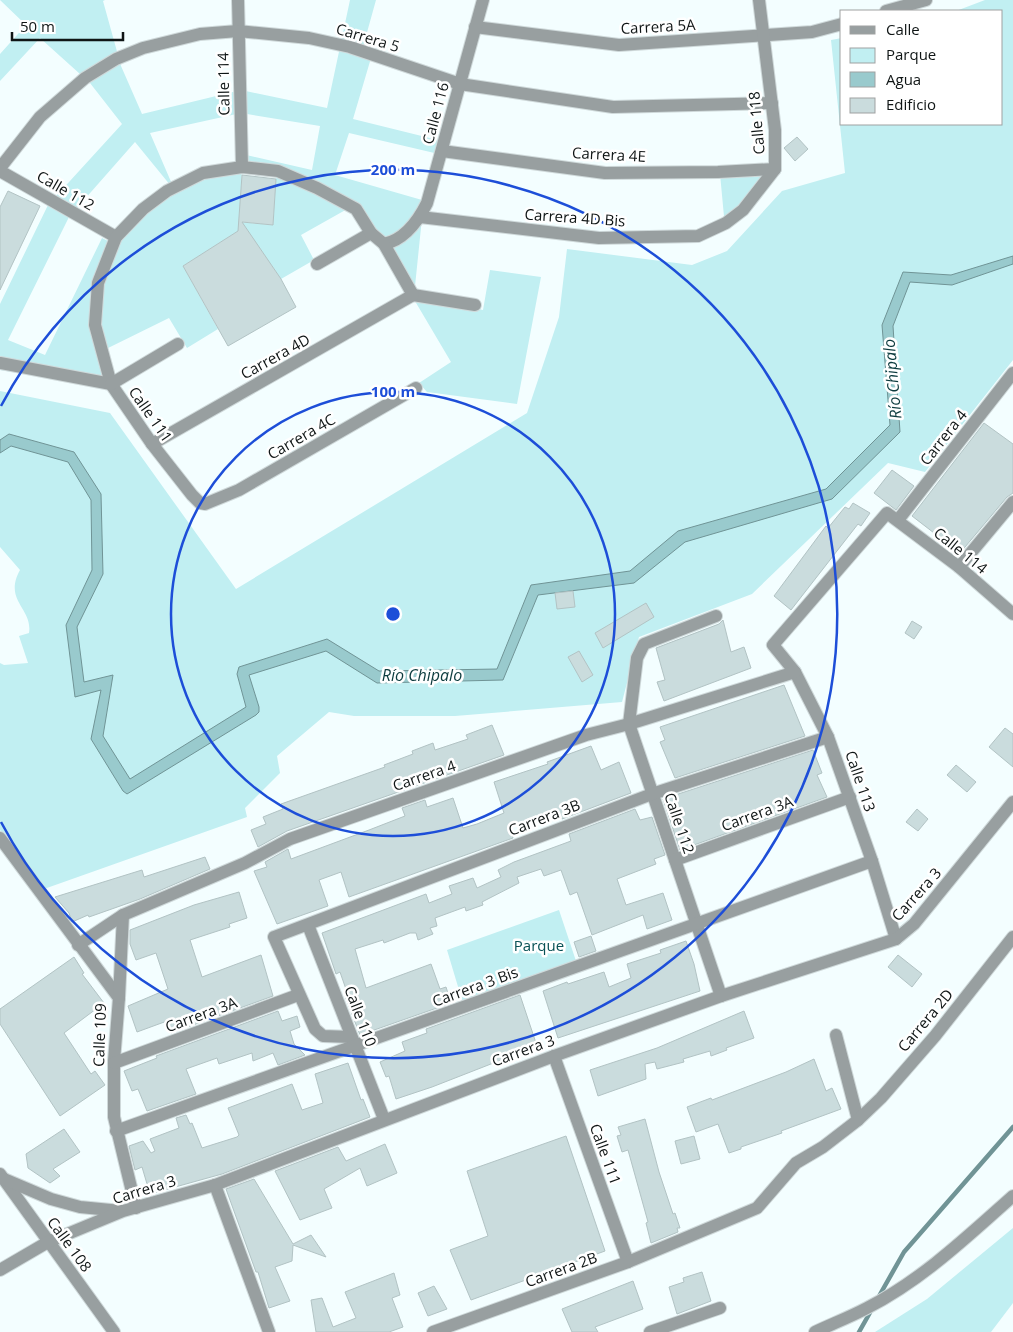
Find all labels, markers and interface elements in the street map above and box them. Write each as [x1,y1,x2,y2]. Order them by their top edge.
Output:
scale bar [12,10,124,42]
legend [840,10,1003,125]
street label: Carrera 5A [620,14,696,38]
text: 50 m [20,16,55,36]
street label: Carrera 5 [334,18,402,56]
text: Calle [886,19,920,39]
text: Parque [886,44,936,64]
street label: Calle 114 [212,52,234,116]
text: Agua [886,69,921,89]
street label: Calle 116 [417,80,453,146]
street label: Calle 118 [743,91,769,155]
text: Edificio [886,94,936,114]
street label: Carrera 4E [572,142,646,166]
text: 200 m [371,159,415,179]
street label: Calle 112 [34,165,98,215]
street label: Carrera 4D Bis [524,204,626,230]
street label: Carrera 4D [237,329,313,383]
water label: Río Chipalo [878,338,906,420]
text: 100 m [371,381,415,401]
street label: Calle 111 [125,382,177,446]
street label: Carrera 4 [915,405,971,469]
street label: Carrera 4C [264,409,338,463]
street label: Calle 114 [930,522,992,578]
centre of rings [384,605,402,623]
water label: Río Chipalo [382,664,462,686]
street label: Calle 113 [841,748,881,814]
street label: Carrera 4 [390,755,459,795]
street label: Calle 112 [660,790,700,856]
street label: Carrera 3A [718,791,796,835]
street label: Carrera 3B [505,794,583,840]
street label: Carrera 3 [887,863,945,925]
park label: Parque [514,935,564,955]
street label: Carrera 3 Bis [429,961,521,1011]
street label: Calle 110 [340,983,382,1049]
street label: Carrera 2D [893,984,957,1056]
street label: Carrera 3A [162,992,240,1036]
street label: Calle 109 [88,1003,110,1067]
street label: Carrera 3 [489,1029,557,1071]
street label: Calle 111 [586,1121,626,1187]
street label: Carrera 3 [110,1170,178,1208]
street label: Calle 108 [43,1212,97,1276]
street label: Carrera 2B [522,1247,600,1291]

